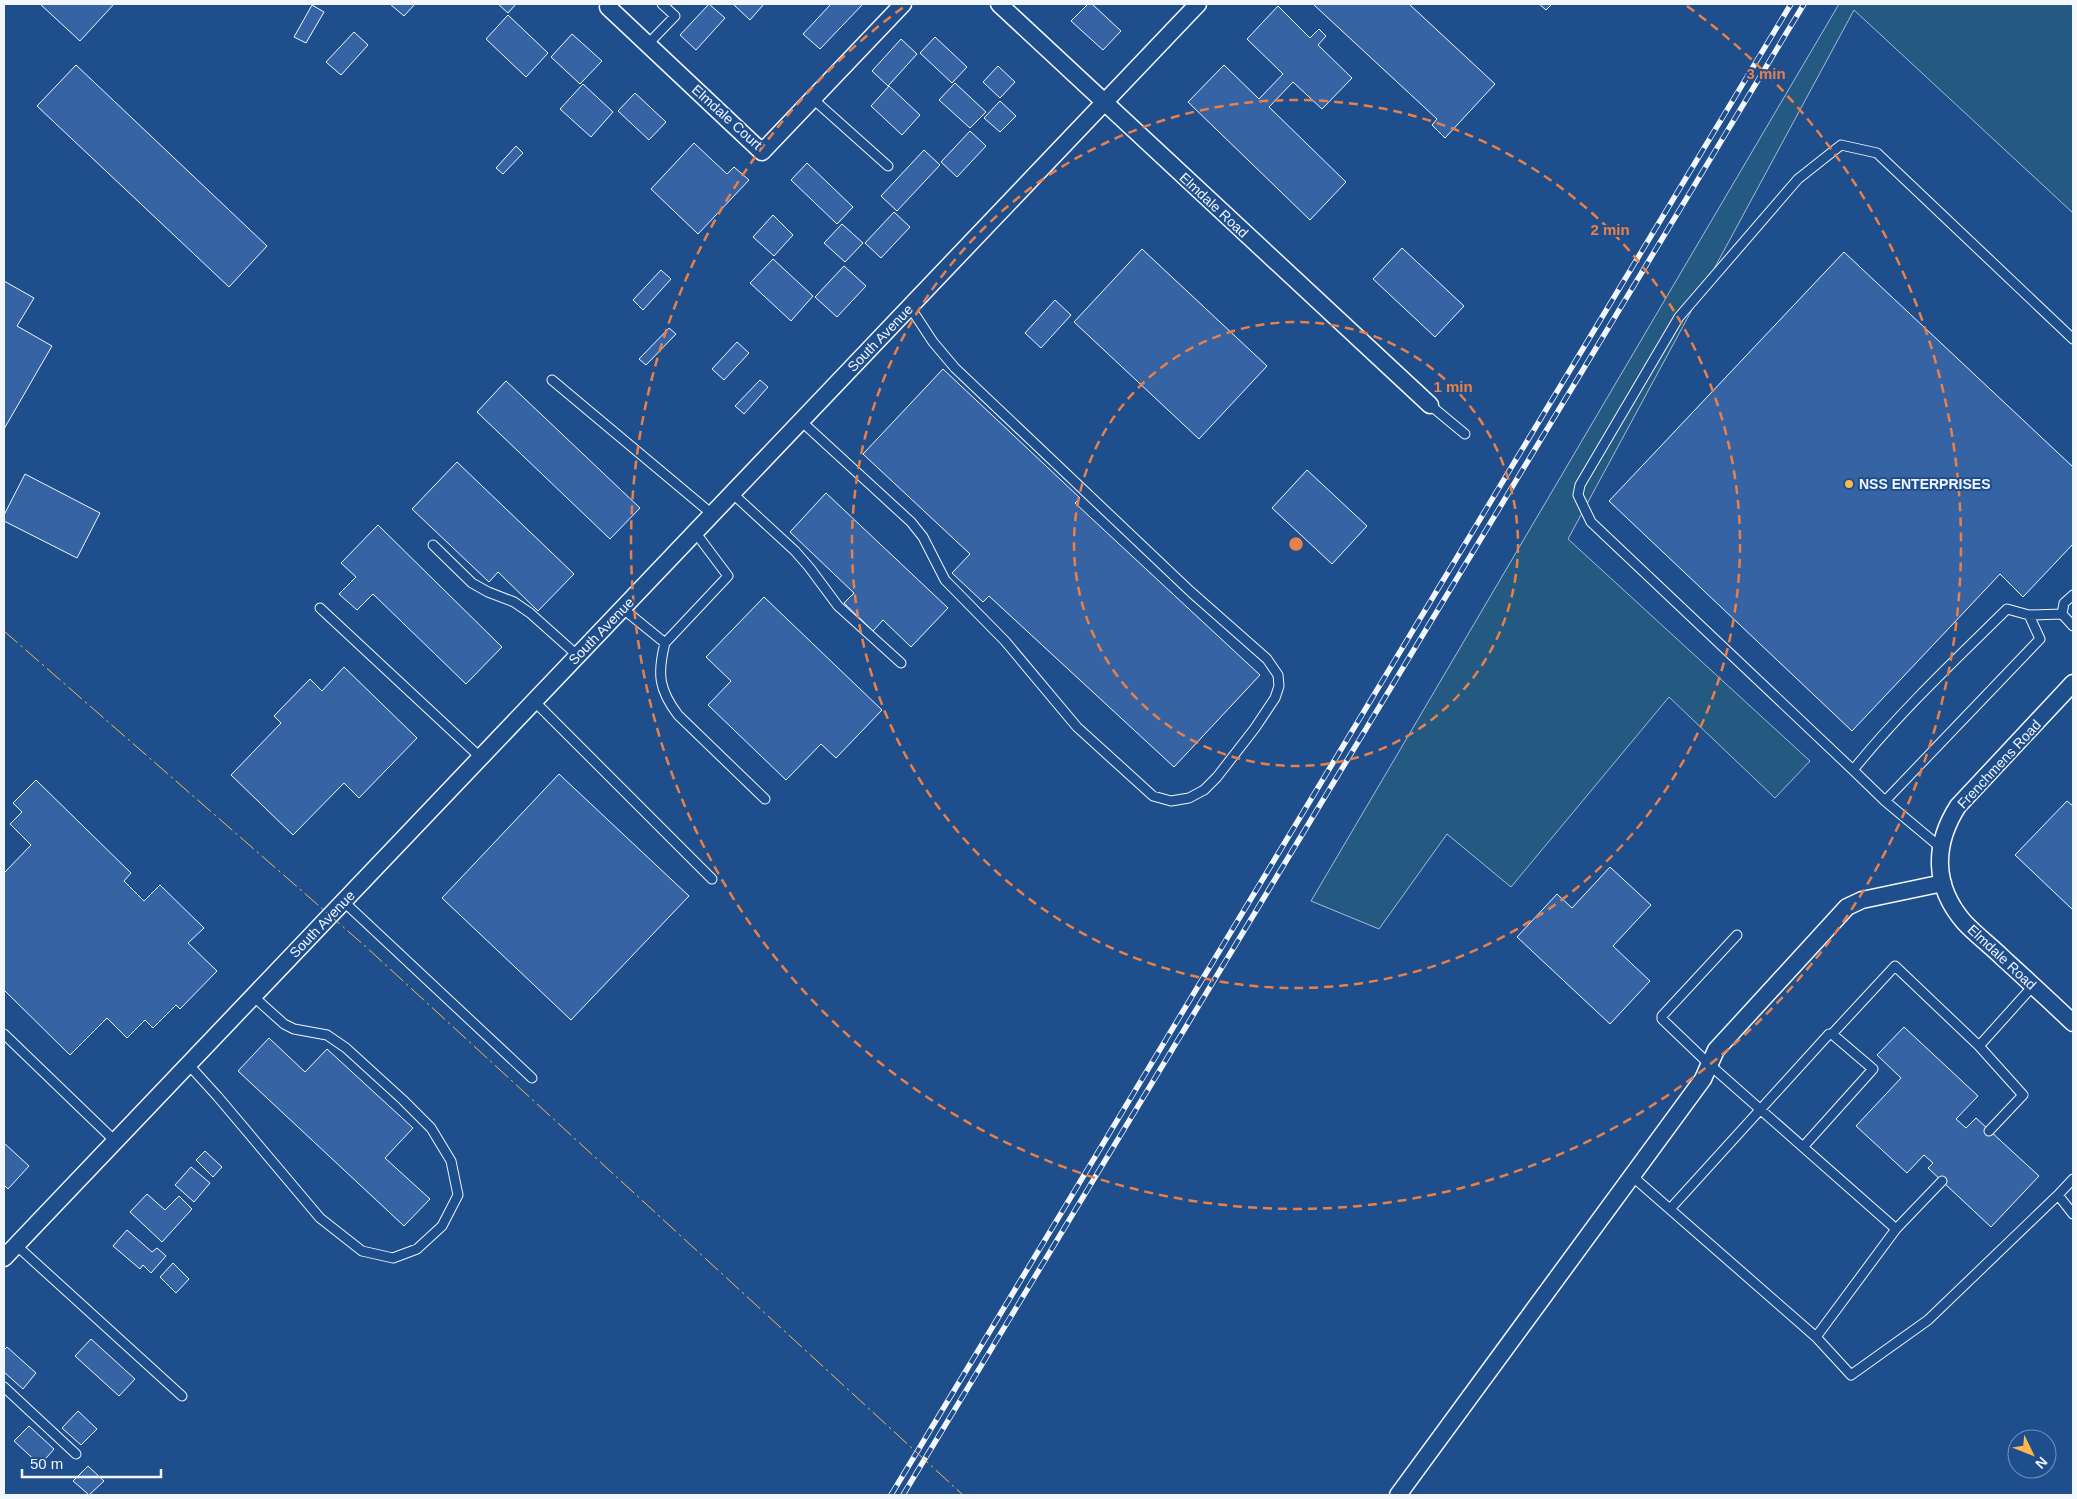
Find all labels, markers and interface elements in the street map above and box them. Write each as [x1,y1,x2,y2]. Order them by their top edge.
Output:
text: 3 min [1746,65,1786,82]
street label: Elmdale Court [689,81,765,153]
street label: Elmdale Road [1176,169,1252,241]
text: 2 min [1590,221,1630,238]
street label: South Avenue [844,301,916,375]
text: 1 min [1433,378,1473,395]
place label: NSS ENTERPRISES [1859,476,1990,492]
marker: NSS ENTERPRISES [1843,478,1855,490]
centre of rings [1287,535,1305,553]
street label: South Avenue [565,594,637,668]
street label: Frenchmens Road [1954,716,2044,812]
street label: South Avenue [286,887,358,961]
street label: Elmdale Road [1964,921,2040,993]
north arrow [2007,1429,2057,1479]
scale bar [22,1446,161,1478]
text: N [2032,1454,2051,1472]
text: 50 m [30,1455,63,1472]

